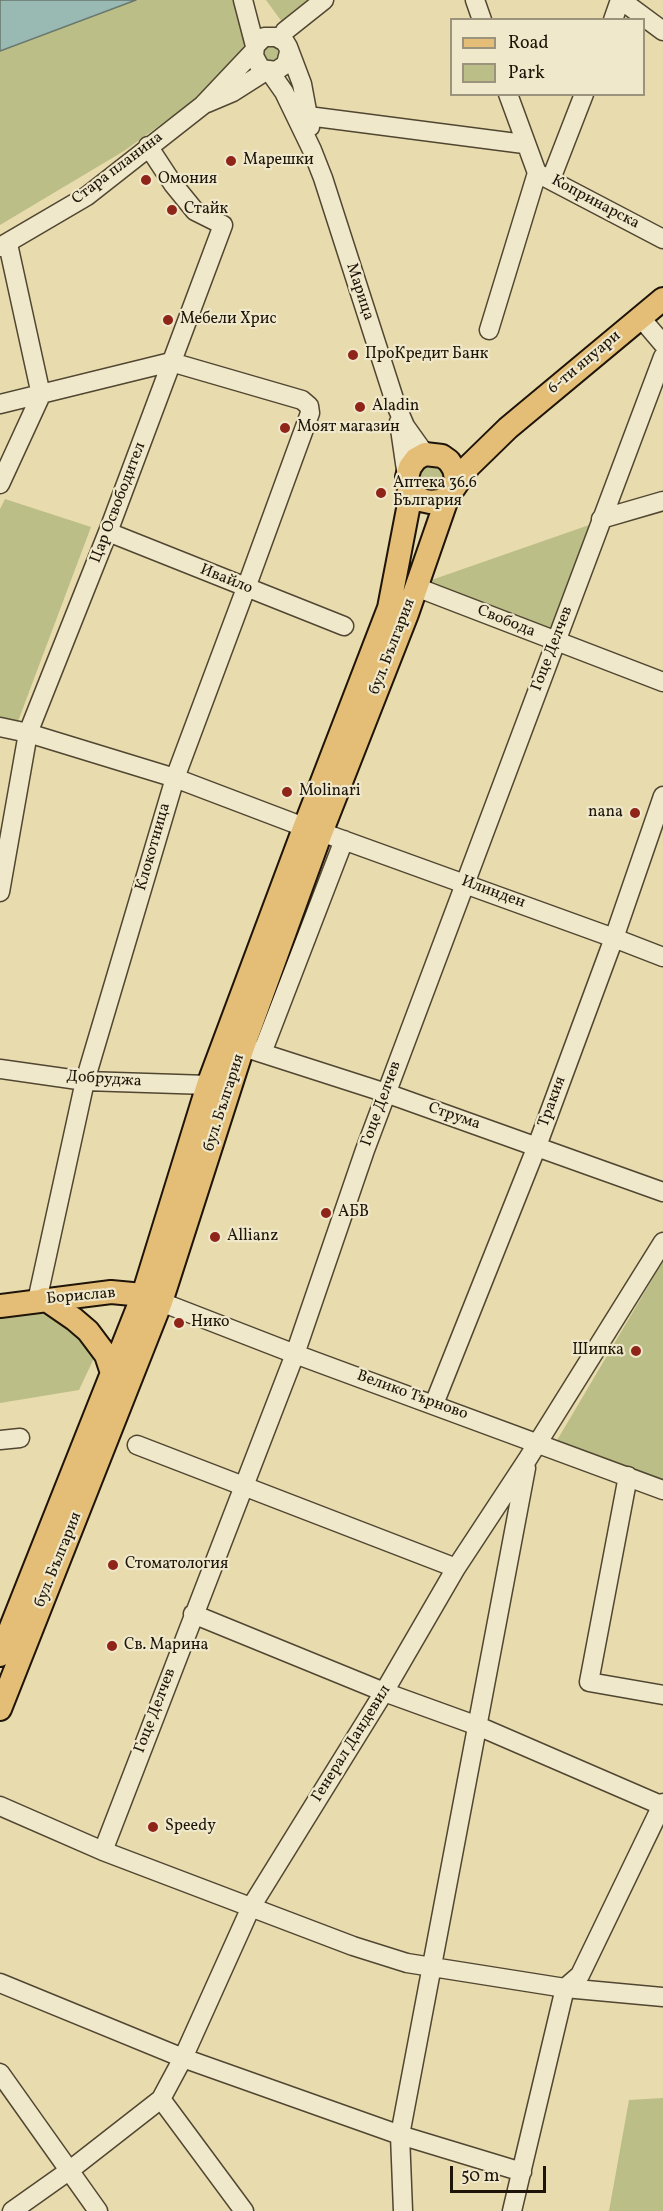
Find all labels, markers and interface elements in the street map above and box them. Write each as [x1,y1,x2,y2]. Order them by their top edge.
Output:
legend [450,18,645,96]
text: Road [508,31,549,56]
text: Park [508,61,545,86]
street label: Стара планина [69,129,167,209]
place label: Марешки [243,151,314,171]
marker: Марешки [224,154,238,168]
place label: Омония [158,170,217,190]
street label: Копринарска [548,172,642,234]
marker: Омония [139,173,153,187]
place label: Стайк [184,200,228,220]
marker: Стайк [165,203,179,217]
street label: Марица [341,261,377,323]
place label: Мебели Хрис [180,310,277,330]
marker: Мебели Хрис [161,313,175,327]
street label: 6-ти януари [545,327,625,399]
place label: ПроКредит Банк [365,345,488,365]
marker: ПроКредит Банк [346,348,360,362]
place label: Aladin [372,397,419,417]
marker: Aladin [353,400,367,414]
place label: Моят магазин [297,418,400,438]
marker: Моят магазин [278,421,292,435]
street label: Цар Освободител [87,440,151,566]
place label: Аптека 36.6 България [393,474,477,512]
marker: Аптека 36.6 България [374,486,388,500]
street label: Ивайло [197,561,255,599]
street label: бул. България [366,596,420,698]
street label: Свобода [474,602,538,642]
street label: Гоце Делчев [528,604,578,694]
place label: Molinari [299,782,361,802]
marker: Molinari [280,785,294,799]
street label: Клокотница [132,801,176,893]
place label: nana [588,803,623,823]
marker: nana [628,806,642,820]
street label: Илинден [458,873,528,913]
street label: бул. България [200,1052,250,1154]
street label: Гоце Делчев [358,1059,406,1149]
street label: Добруджа [66,1068,142,1092]
street label: Тракия [535,1074,571,1130]
street label: Струма [425,1099,483,1135]
place label: АБВ [338,1203,369,1223]
marker: АБВ [319,1206,333,1220]
place label: Allianz [227,1227,278,1247]
marker: Allianz [208,1230,222,1244]
street label: Борислав [46,1284,116,1310]
place label: Нико [191,1313,230,1333]
marker: Нико [172,1316,186,1330]
place label: Шипка [572,1341,624,1361]
marker: Шипка [629,1344,643,1358]
street label: Велико Търново [354,1367,470,1425]
street label: бул. България [31,1510,87,1610]
place label: Стоматология [125,1555,228,1575]
marker: Стоматология [106,1558,120,1572]
place label: Св. Марина [124,1636,208,1656]
marker: Св. Марина [105,1639,119,1653]
street label: Гоце Делчев [131,1666,181,1756]
street label: Генерал Дандевил [308,1682,396,1806]
place label: Speedy [165,1817,216,1837]
marker: Speedy [146,1820,160,1834]
scale bar [453,2154,549,2192]
text: 50 m [461,2164,500,2189]

